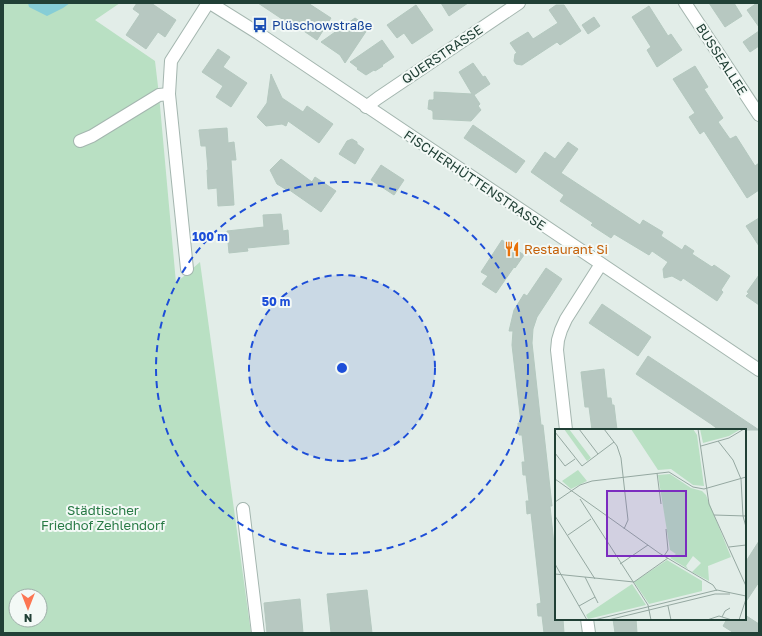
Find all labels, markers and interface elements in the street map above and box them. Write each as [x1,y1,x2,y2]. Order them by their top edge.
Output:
bus stop icon: Plüschowstraße [251,16,269,34]
place label: Plüschowstraße [272,17,372,33]
street label: BUSSEALLEE [693,20,751,98]
street label: QUERSTRASSE [399,21,486,87]
street label: FISCHERHÜTTENSTRASSE [401,126,549,234]
text: 100 m [192,229,228,244]
restaurant icon: Restaurant Si [503,240,521,258]
place label: Restaurant Si [524,241,608,257]
text: 50 m [262,294,290,309]
centre of rings [335,361,349,375]
inset map [555,429,746,620]
park label: Städtischer Friedhof Zehlendorf [41,502,165,533]
north arrow [8,588,48,628]
text: N [24,612,32,625]

